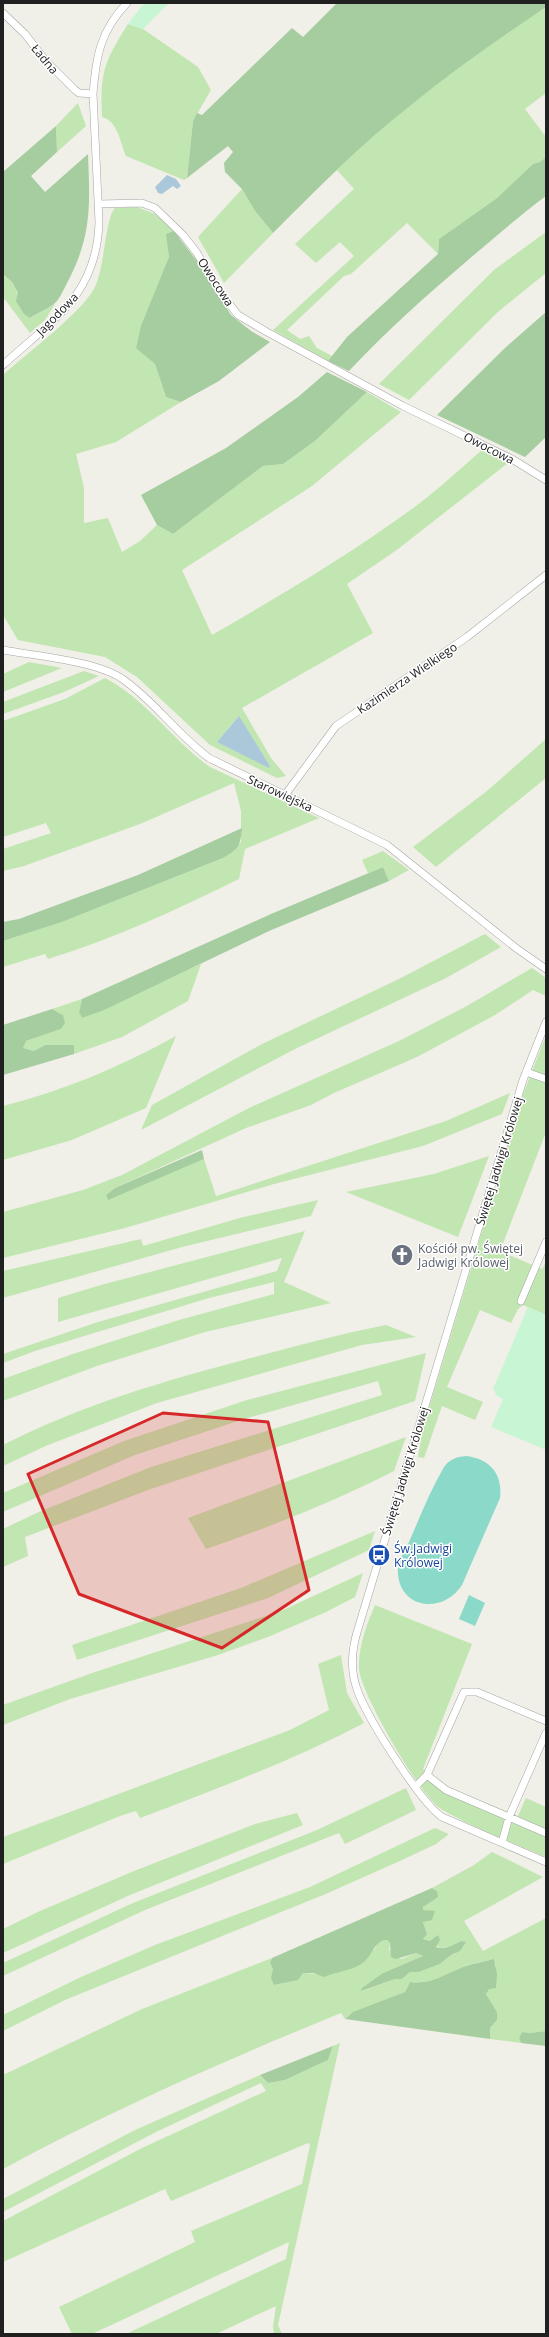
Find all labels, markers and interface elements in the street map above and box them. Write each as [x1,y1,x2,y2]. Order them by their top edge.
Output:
street label: Ładna [27,40,63,78]
street label: Owocowa [194,254,238,310]
street label: Jagodowa [31,289,82,340]
street label: Owocowa [461,428,517,468]
street label: Kazimierza Wielkiego [354,638,460,718]
street label: Starowiejska [244,770,316,816]
street label: Świętej Jadwigi Królowej [471,1095,527,1227]
place label: Kościół pw. Świętej Jadwigi Królowej [417,1240,523,1271]
church icon: Kościół pw. Świętej Jadwigi Królowej [389,1242,415,1268]
street label: Świętej Jadwigi Królowej [377,1405,433,1537]
place label: Św.Jadwigi Królowej [394,1540,452,1571]
bus stop icon: Św.Jadwigi Królowej [366,1542,392,1568]

